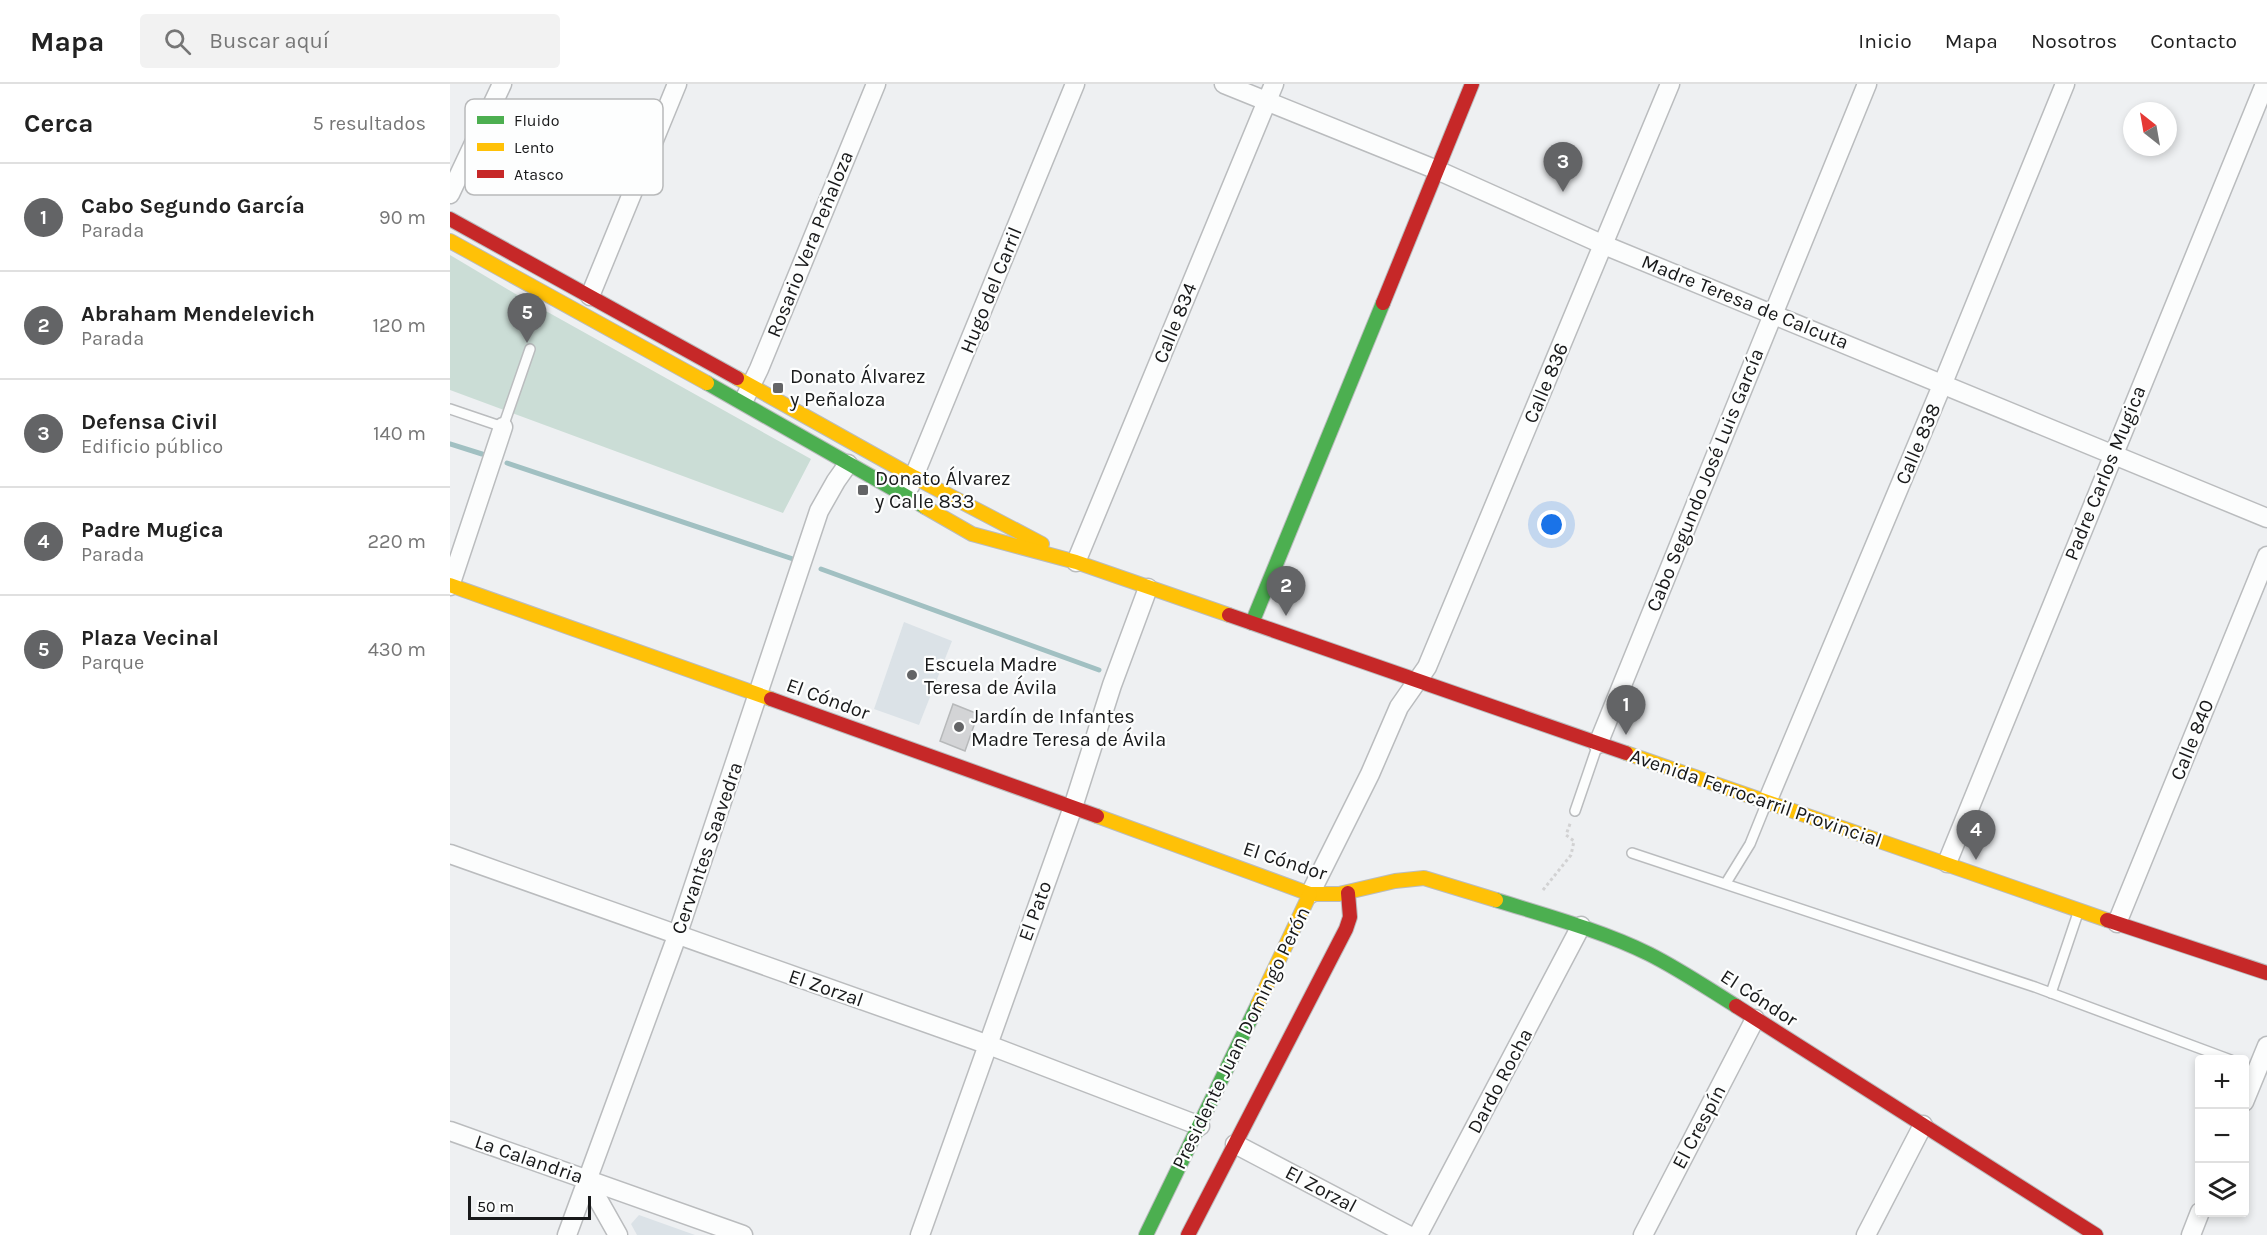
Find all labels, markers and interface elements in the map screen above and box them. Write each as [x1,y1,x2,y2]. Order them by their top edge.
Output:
search box [140,14,560,68]
text: Mapa [30,25,104,58]
icon: search [161,25,194,58]
text: Buscar aquí [209,28,329,54]
text: Inicio [1858,29,1912,53]
text: Mapa [1945,29,1998,53]
text: Nosotros [2031,29,2117,53]
text: Contacto [2150,29,2237,53]
legend [465,99,663,195]
north arrow [2123,102,2177,156]
text: Cerca [24,108,93,139]
text: Fluido [514,111,560,130]
text: 5 resultados [312,112,426,135]
text: Lento [514,138,554,157]
pin: 3 [1544,142,1582,192]
street label: Rosario Vera Peñaloza [762,147,858,341]
text: Atasco [514,165,563,184]
text: Cabo Segundo García [81,193,305,219]
text: 1 [40,206,47,229]
text: 90 m [379,206,426,229]
text: Parada [81,219,144,242]
street label: Hugo del Carril [955,223,1027,357]
street label: Madre Teresa de Calcuta [1638,250,1852,354]
street label: Calle 834 [1148,279,1202,367]
pin: 5 [508,294,547,343]
text: Abraham Mendelevich [81,301,315,327]
text: 2 [37,314,50,337]
text: 120 m [372,314,426,337]
text: Parada [81,327,144,350]
street label: Calle 836 [1519,339,1573,427]
street label: Cabo Segundo José Luis García [1642,345,1768,615]
place label: Donato Álvarez y Peñaloza [789,364,926,411]
marker: Donato Álvarez y Peñaloza [771,381,785,395]
street label: Padre Carlos Mugica [2059,382,2151,564]
street label: Calle 838 [1891,400,1945,488]
text: Defensa Civil [81,409,218,435]
text: 3 [37,422,50,445]
text: 140 m [373,422,426,445]
text: Edificio público [81,435,223,458]
place label: Donato Álvarez y Calle 833 [874,466,1011,513]
marker: Donato Álvarez y Calle 833 [856,483,870,497]
your location [1537,510,1566,539]
text: Padre Mugica [81,517,224,543]
text: 4 [38,530,49,553]
text: 220 m [367,530,426,553]
text: Parada [81,543,144,566]
pin: 2 [1266,566,1306,616]
text: Plaza Vecinal [81,625,219,651]
text: 5 [38,638,49,661]
text: 430 m [368,638,426,661]
text: Parque [81,651,144,674]
place label: Escuela Madre Teresa de Ávila [924,653,1057,699]
marker: Escuela Madre Teresa de Ávila [905,668,919,682]
street label: El Cóndor [783,673,873,725]
pin: 1 [1606,686,1646,735]
street label: Calle 840 [2165,696,2219,784]
place label: Jardín de Infantes Madre Teresa de Ávila [971,705,1166,751]
marker: Jardín de Infantes Madre Teresa de Ávila [952,720,966,734]
street label: Avenida Ferrocarril Provincial [1627,744,1885,852]
street label: Cervantes Saavedra [667,759,747,937]
pin: 4 [1956,810,1996,860]
street label: El Cóndor [1240,837,1331,886]
street label: El Pato [1014,878,1056,944]
street label: Presidente Juan Domingo Perón [1167,903,1315,1173]
street label: El Zorzal [786,964,866,1012]
street label: El Cóndor [1716,965,1802,1032]
street label: Dardo Rocha [1463,1025,1537,1137]
map controls [2195,1055,2249,1217]
button: + [2195,1055,2249,1109]
street label: El Crespín [1667,1081,1731,1173]
button: − [2195,1109,2249,1163]
street label: La Calandria [472,1130,586,1188]
street label: El Zorzal [1281,1161,1361,1217]
button: layers [2195,1163,2249,1217]
scale bar [468,1193,591,1220]
text: 50 m [477,1197,514,1216]

